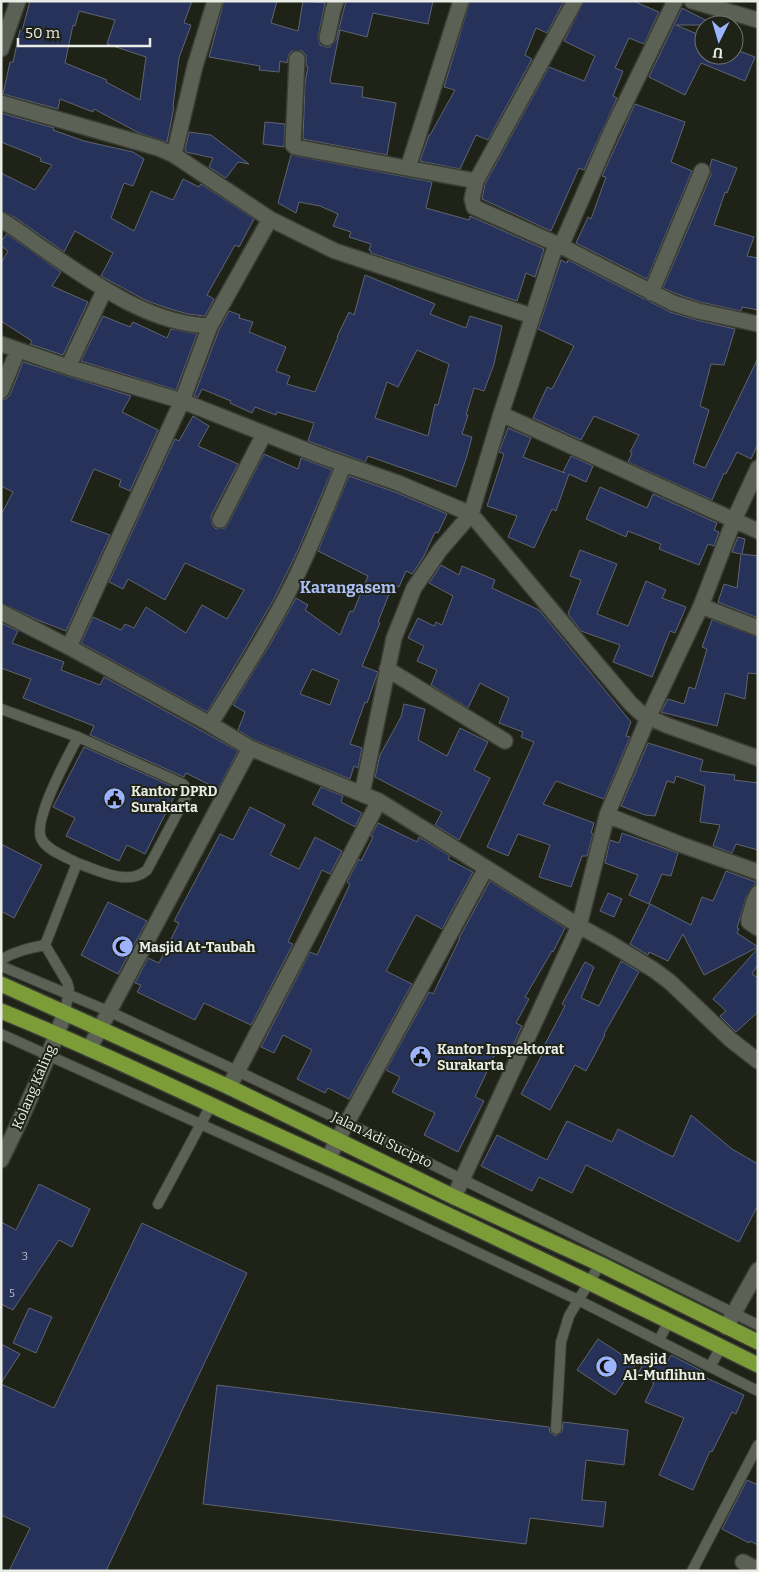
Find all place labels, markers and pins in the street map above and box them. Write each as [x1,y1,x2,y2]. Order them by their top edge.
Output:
place label: Kantor DPRD Surakarta [131,783,218,816]
public building icon: Kantor DPRD Surakarta [103,787,127,811]
mosque icon: Masjid At-Taubah [111,935,135,959]
place label: Masjid At-Taubah [139,939,256,956]
place label: Kantor Inspektorat Surakarta [437,1041,565,1074]
public building icon: Kantor Inspektorat Surakarta [409,1045,433,1069]
place label: Masjid Al-Muflihun [623,1351,705,1384]
mosque icon: Masjid Al-Muflihun [595,1355,619,1379]

